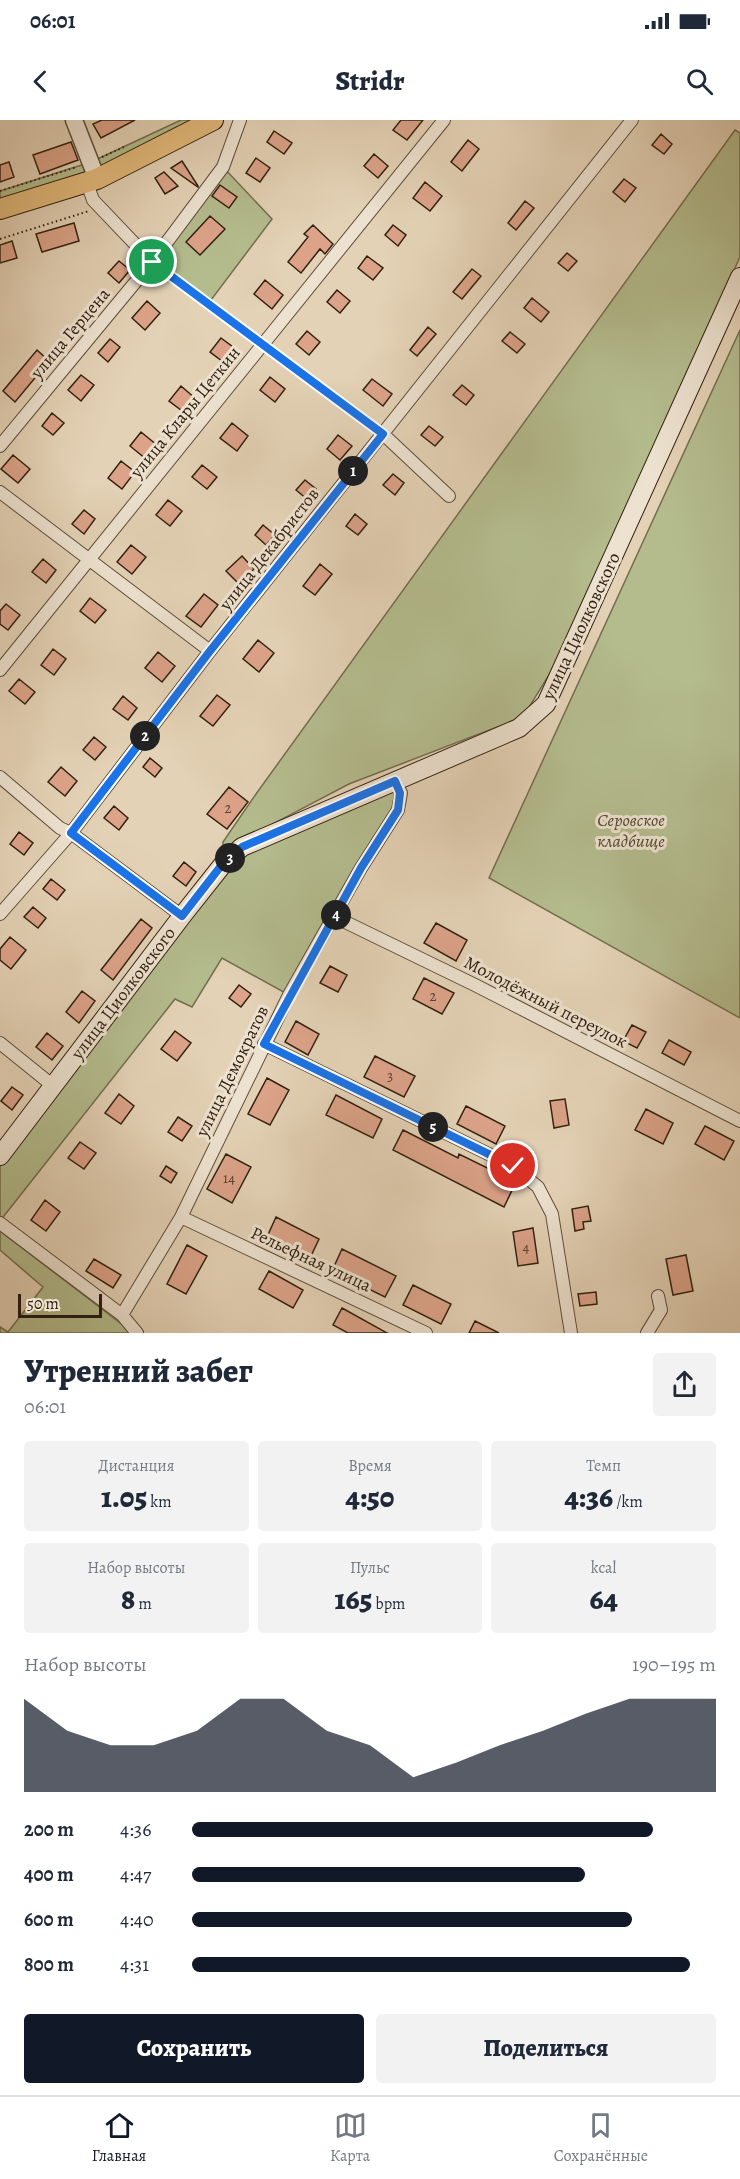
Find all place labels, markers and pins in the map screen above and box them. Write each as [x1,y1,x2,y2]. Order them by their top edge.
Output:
pin [126,236,177,287]
pin: 1 [338,456,368,486]
pin: 2 [130,721,160,751]
pin: 3 [215,843,245,873]
pin: 4 [321,900,351,930]
pin: 5 [418,1112,448,1142]
pin [487,1140,538,1191]

